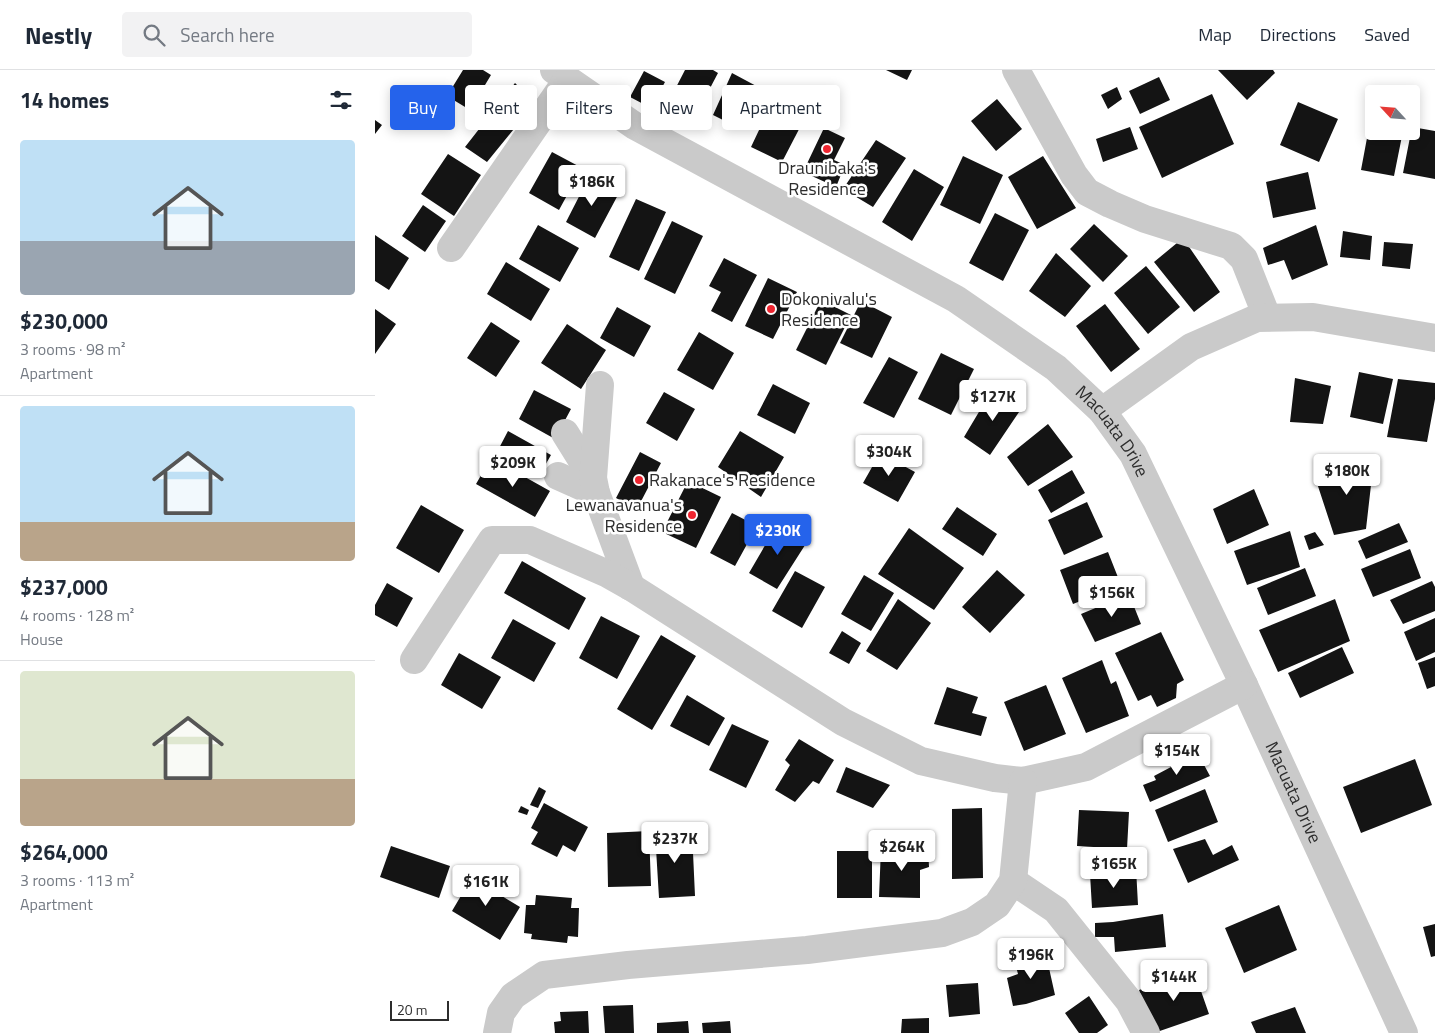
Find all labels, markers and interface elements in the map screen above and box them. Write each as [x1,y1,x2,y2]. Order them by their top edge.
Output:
search box [122,12,472,57]
text: Nestly [25,17,92,53]
text: Search here [180,20,275,49]
icon: search [140,21,168,49]
text: Map [1198,21,1232,48]
text: Directions [1260,21,1336,48]
text: Saved [1364,21,1410,48]
text: 14 homes [20,84,109,116]
chip: Buy [390,85,455,130]
chip: Rent [465,85,537,130]
chip: Filters [547,85,631,130]
chip: New [641,85,712,130]
chip: Apartment [722,85,840,130]
north arrow [1365,85,1420,140]
map controls [1365,85,1420,140]
icon: filters [327,86,355,114]
marker: Draunibaka's Residence [821,143,833,155]
place label: Draunibaka's Residence [778,154,876,202]
pin: $186K [557,164,627,207]
text: $186K [569,169,615,193]
icon: home [143,173,233,263]
place label: Dokonivalu's Residence [781,285,877,333]
marker: Dokonivalu's Residence [765,303,777,315]
text: $230,000 [20,305,108,337]
text: 3 rooms · 98 m² [20,337,125,361]
text: Apartment [20,361,93,385]
street label: Macuata Drive [1070,379,1156,481]
pin: $127K [958,380,1028,422]
text: $127K [970,384,1016,408]
pin: $304K [854,434,924,477]
icon: home [143,438,233,528]
text: $304K [866,439,912,463]
pin: $209K [478,446,548,488]
text: $209K [490,450,536,474]
pin: $180K [1312,454,1382,496]
text: $180K [1324,458,1370,482]
place label: Rakanace's Residence [649,466,815,493]
marker: Rakanace's Residence [633,474,645,486]
place label: Lewanavanua's Residence [566,491,682,539]
marker: Lewanavanua's Residence [686,509,698,521]
pin: $230K [743,514,813,556]
text: $230K [755,518,801,542]
text: $237,000 [20,571,108,603]
pin: $156K [1077,576,1147,618]
text: $156K [1089,580,1135,604]
text: 4 rooms · 128 m² [20,603,134,627]
text: House [20,627,63,651]
icon: home [143,703,233,793]
pin: $154K [1142,734,1212,776]
street label: Macuata Drive [1259,737,1329,847]
text: $154K [1154,738,1200,762]
pin: $237K [640,822,710,864]
text: $237K [652,826,698,850]
pin: $264K [867,830,937,872]
text: $264K [879,834,925,858]
text: $264,000 [20,836,108,868]
pin: $165K [1079,846,1149,889]
text: $165K [1091,851,1137,875]
pin: $161K [451,864,521,907]
text: 3 rooms · 113 m² [20,868,134,892]
text: $161K [463,869,509,893]
text: Apartment [20,892,93,916]
pin: $196K [996,938,1066,980]
text: $196K [1008,942,1054,966]
pin: $144K [1139,960,1209,1002]
text: $144K [1151,964,1197,988]
scale bar [390,998,449,1021]
text: 20 m [397,999,427,1020]

